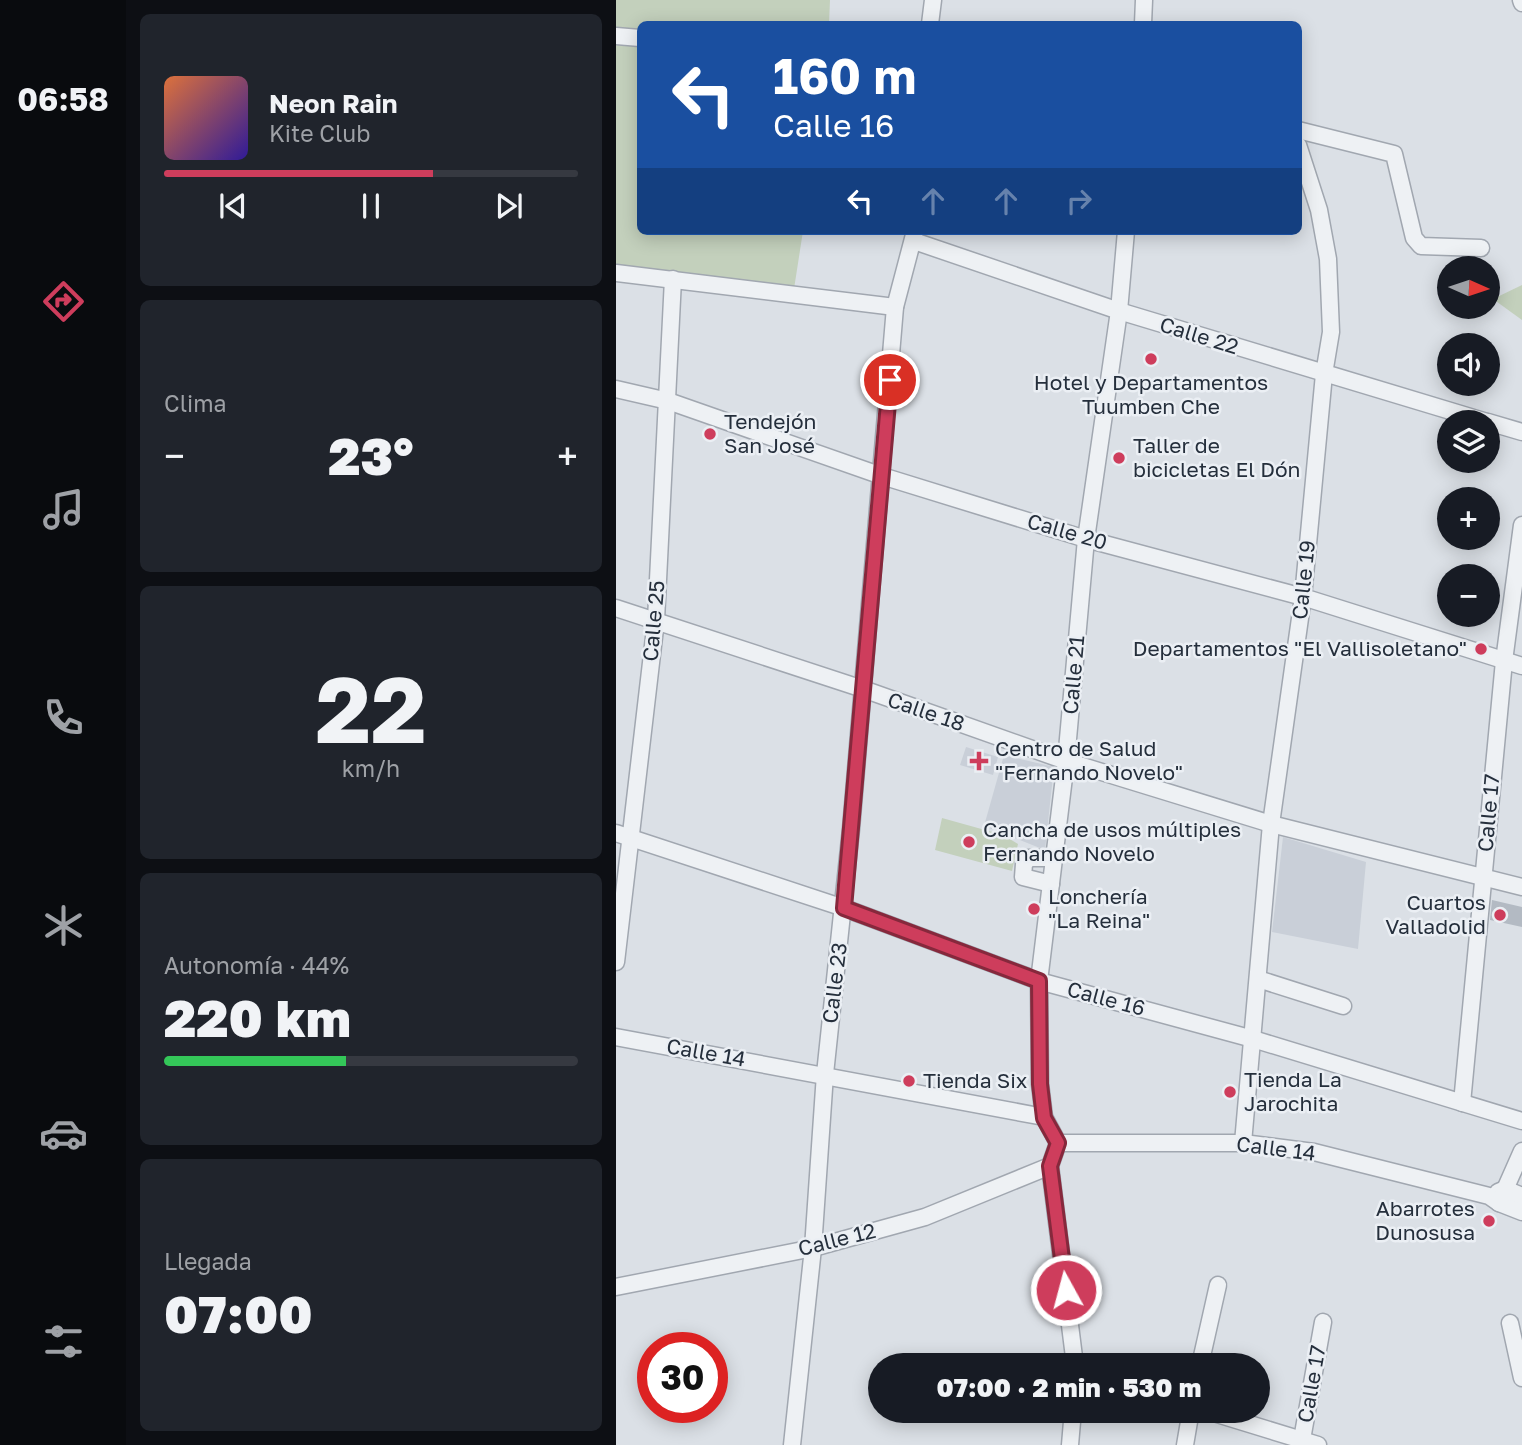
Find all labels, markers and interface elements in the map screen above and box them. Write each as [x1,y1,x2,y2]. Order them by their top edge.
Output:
text: 160 m [773,46,916,105]
icon: left [658,49,749,140]
text: 06:58 [17,80,109,118]
text: Neon Rain [269,88,398,119]
text: Calle 16 [773,106,894,144]
text: Kite Club [269,119,370,147]
icon: left [841,182,879,220]
icon: ahead [914,182,952,220]
icon: ahead [987,182,1025,220]
icon: right [1060,182,1098,220]
icon: previous [214,187,252,225]
icon: pause [352,187,390,225]
icon: next [490,187,528,225]
north arrow [1437,256,1500,318]
map controls [1437,256,1500,627]
icon: directions [39,277,88,326]
street label: Calle 22 [1157,311,1242,359]
button: sound [1437,333,1500,396]
pin [860,350,920,410]
marker: Hotel y Departamentos Tuumben Che [1143,351,1159,367]
icon: arrive [871,361,909,399]
place label: Hotel y Departamentos Tuumben Che [1034,369,1268,419]
text: Clima [164,389,227,417]
place label: Tendejón San José [724,408,816,458]
button: layers [1437,410,1500,473]
text: 23° [328,424,414,486]
marker: Tendejón San José [702,426,718,442]
place label: Taller de bicicletas El Dón [1133,432,1300,482]
text: − [164,433,185,478]
text: + [557,433,578,478]
marker: Taller de bicicletas El Dón [1111,450,1127,466]
icon: music [39,485,88,534]
button: + [1437,487,1500,550]
street label: Calle 20 [1024,507,1110,555]
street label: Calle 19 [1286,539,1320,621]
button: − [1437,564,1500,627]
street label: Calle 25 [637,579,669,662]
street label: Calle 21 [1057,634,1089,715]
place label: Departamentos "El Vallisoletano" [1133,635,1467,661]
marker: Departamentos "El Vallisoletano" [1473,641,1489,657]
text: 22 [315,654,427,763]
street label: Calle 18 [884,686,968,736]
icon: phone [39,693,88,742]
place label: Centro de Salud "Fernando Novelo" [995,735,1183,785]
marker: Centro de Salud "Fernando Novelo" [969,751,989,771]
text: km/h [342,754,400,782]
street label: Calle 17 [1472,773,1504,853]
place label: Cancha de usos múltiples Fernando Novelo [983,816,1241,866]
marker: Cancha de usos múltiples Fernando Novelo [961,834,977,850]
place label: Lonchería "La Reina" [1048,883,1150,933]
place label: Cuartos Valladolid [1385,889,1486,939]
icon: climate [39,901,88,950]
marker: Lonchería "La Reina" [1026,901,1042,917]
marker: Cuartos Valladolid [1492,907,1508,923]
street label: Calle 23 [816,941,852,1025]
text: Autonomía · 44% [164,951,349,979]
street label: Calle 16 [1064,975,1148,1021]
text: 220 km [164,986,351,1048]
street label: Calle 14 [665,1032,748,1072]
place label: Tienda La Jarochita [1244,1066,1342,1116]
place label: Tienda Six [923,1067,1028,1093]
marker: Tienda Six [901,1073,917,1089]
marker: Tienda La Jarochita [1222,1084,1238,1100]
icon: car [39,1109,88,1158]
street label: Calle 14 [1235,1130,1317,1166]
place label: Abarrotes Dunosusa [1375,1195,1475,1245]
marker: Abarrotes Dunosusa [1481,1213,1497,1229]
street label: Calle 12 [795,1217,878,1261]
text: Llegada [164,1247,252,1275]
position arrow [1029,1253,1103,1327]
text: 07:00 [164,1282,313,1344]
icon: filters [39,1317,88,1366]
speed limit sign: 30 [637,1332,728,1423]
street label: Calle 17 [1291,1343,1331,1425]
text: 07:00 · 2 min · 530 m [937,1372,1201,1403]

